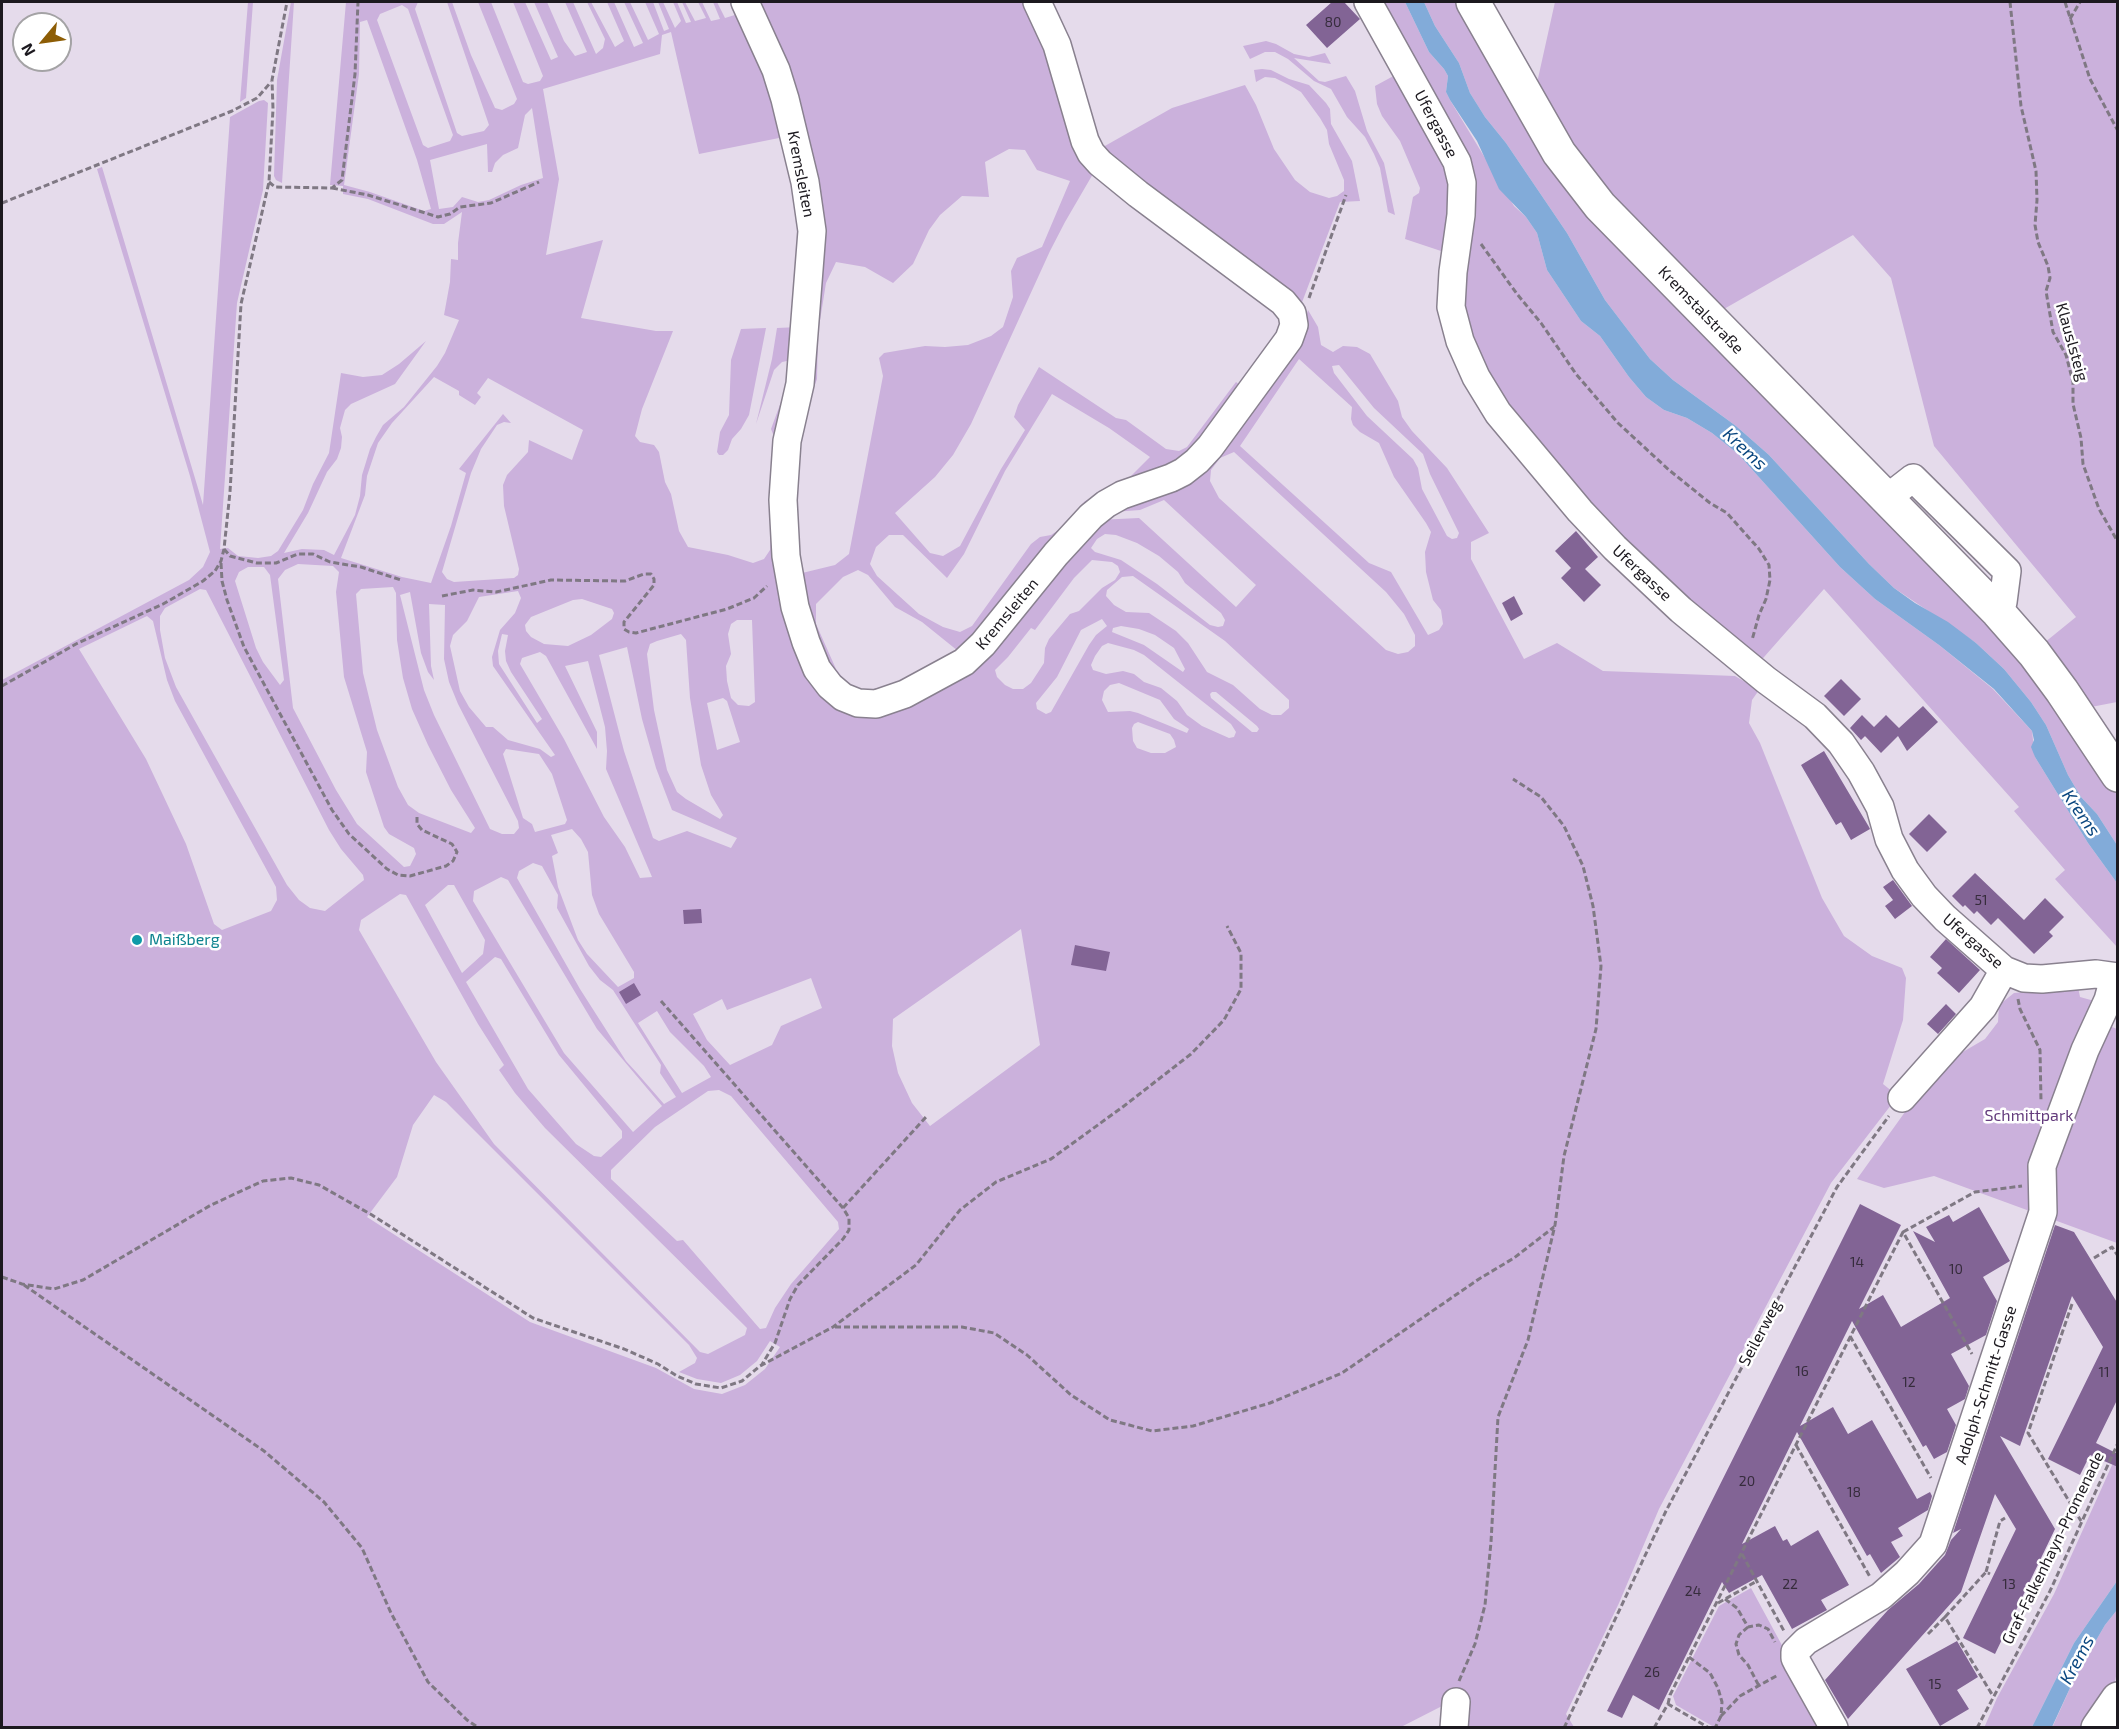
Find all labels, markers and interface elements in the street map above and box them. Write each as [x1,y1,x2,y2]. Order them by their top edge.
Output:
north arrow [12,12,72,72]
house number: 80 [1325,14,1341,30]
text: N [16,40,39,60]
street label: Ufergasse [1410,87,1462,161]
street label: Kremsleiten [783,129,819,219]
street label: Kremstalstraße [1654,262,1748,358]
street label: Klauslsteig [2052,301,2092,383]
water label: Krems [1719,423,1771,475]
street label: Ufergasse [1608,541,1676,605]
street label: Kremsleiten [971,574,1043,654]
water label: Krems [2057,785,2105,841]
house number: 51 [1974,892,1988,908]
street label: Ufergasse [1939,909,2007,973]
place label: Maißberg [149,930,220,950]
marker: Maißberg [130,933,144,947]
park label: Schmittpark [1985,1106,2073,1126]
house number: 14 [1850,1254,1864,1270]
house number: 10 [1949,1261,1963,1277]
street label: Seilerweg [1735,1297,1785,1369]
street label: Adolph-Schmitt-Gasse [1951,1303,2021,1467]
house number: 16 [1795,1363,1809,1379]
house number: 11 [2098,1364,2110,1380]
house number: 12 [1902,1374,1916,1390]
street label: Graf-Falkenhayn-Promenade [1998,1449,2108,1647]
house number: 20 [1739,1473,1755,1489]
house number: 18 [1847,1484,1861,1500]
house number: 22 [1782,1576,1798,1592]
house number: 13 [2002,1576,2016,1592]
house number: 24 [1685,1583,1701,1599]
water label: Krems [2055,1632,2099,1688]
house number: 26 [1644,1664,1660,1680]
house number: 15 [1928,1676,1942,1692]

